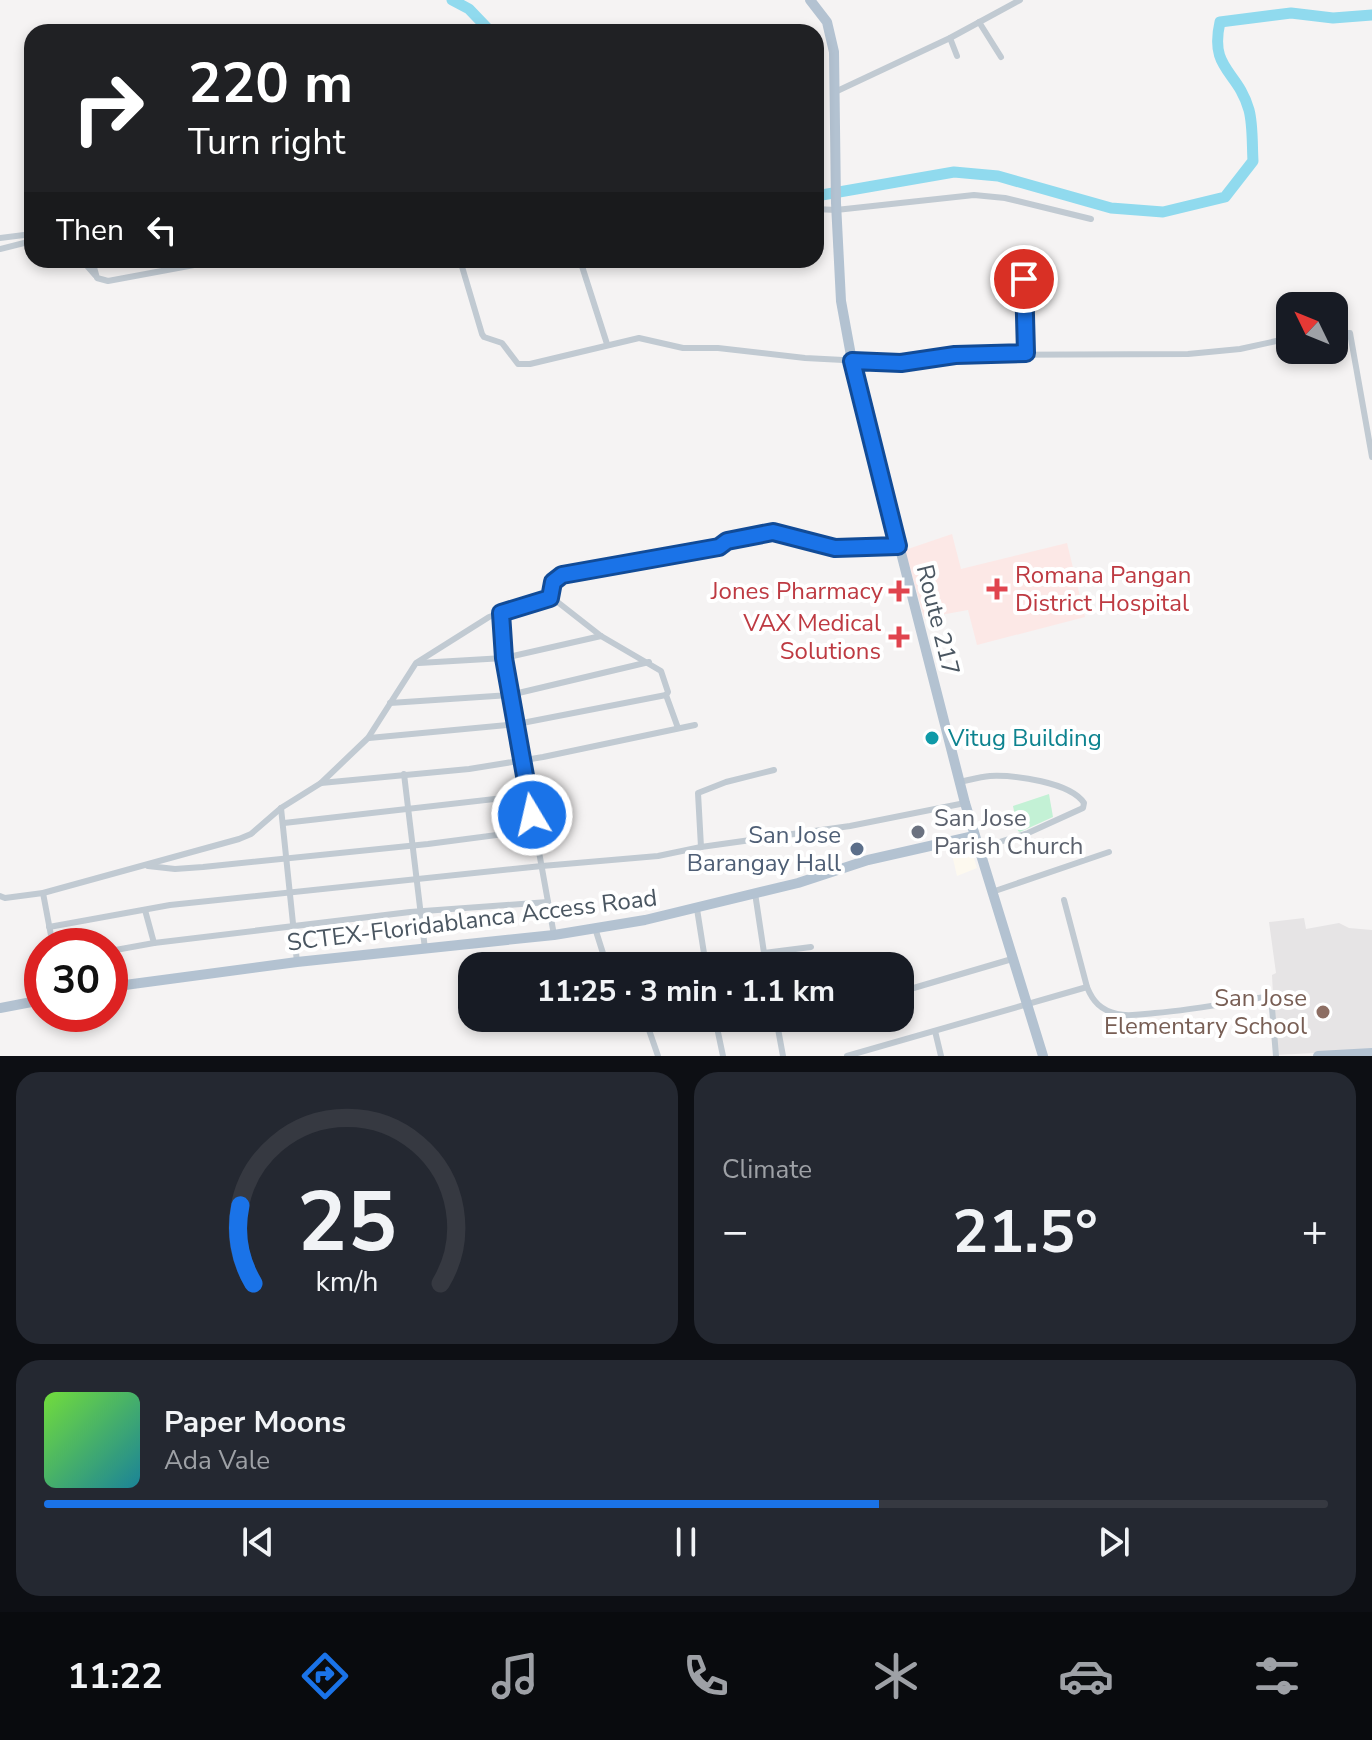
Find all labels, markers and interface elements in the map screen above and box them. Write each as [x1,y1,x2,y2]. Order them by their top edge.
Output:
text: 220 m [188,45,353,122]
icon: right [56,56,160,160]
text: Turn right [188,118,345,167]
icon: left [140,208,184,252]
text: Then [56,210,124,251]
pin [990,245,1058,313]
icon: arrive [1002,257,1046,301]
north arrow [1276,292,1348,364]
map controls [1276,292,1348,364]
place label: Romana Pangan District Hospital [1015,559,1191,619]
street label: Route 217 [909,561,967,679]
place label: Jones Pharmacy [710,575,884,607]
marker: Romana Pangan District Hospital [986,578,1008,600]
marker: Jones Pharmacy [890,582,908,600]
place label: VAX Medical Solutions [742,607,881,667]
marker: VAX Medical Solutions [888,626,910,648]
place label: Vitug Building [947,722,1102,754]
marker: Vitug Building [923,729,941,747]
position arrow [490,773,574,857]
place label: San Jose Parish Church [934,802,1083,862]
place label: San Jose Barangay Hall [687,819,841,879]
marker: San Jose Parish Church [909,823,927,841]
marker: San Jose Barangay Hall [848,840,866,858]
street label: SCTEX-Floridablanca Access Road [285,881,659,959]
speed limit sign: 30 [24,928,128,1032]
text: 11:25 · 3 min · 1.1 km [537,971,835,1012]
place label: San Jose Elementary School [1104,982,1307,1042]
marker: San Jose Elementary School [1314,1003,1332,1021]
text: Climate [722,1152,812,1187]
text: 25 [297,1166,397,1279]
text: 21.5° [952,1191,1098,1273]
text: − [722,1202,748,1262]
text: + [1302,1202,1328,1262]
text: km/h [316,1262,378,1301]
text: Paper Moons [164,1402,346,1443]
text: Ada Vale [164,1443,270,1478]
icon: previous [236,1520,280,1564]
icon: pause [664,1520,708,1564]
icon: next [1092,1520,1136,1564]
icon: directions [297,1648,353,1704]
icon: music [487,1648,543,1704]
icon: phone [678,1648,734,1704]
icon: climate [868,1648,924,1704]
icon: car [1058,1648,1114,1704]
icon: filters [1249,1648,1305,1704]
text: 11:22 [67,1652,163,1701]

